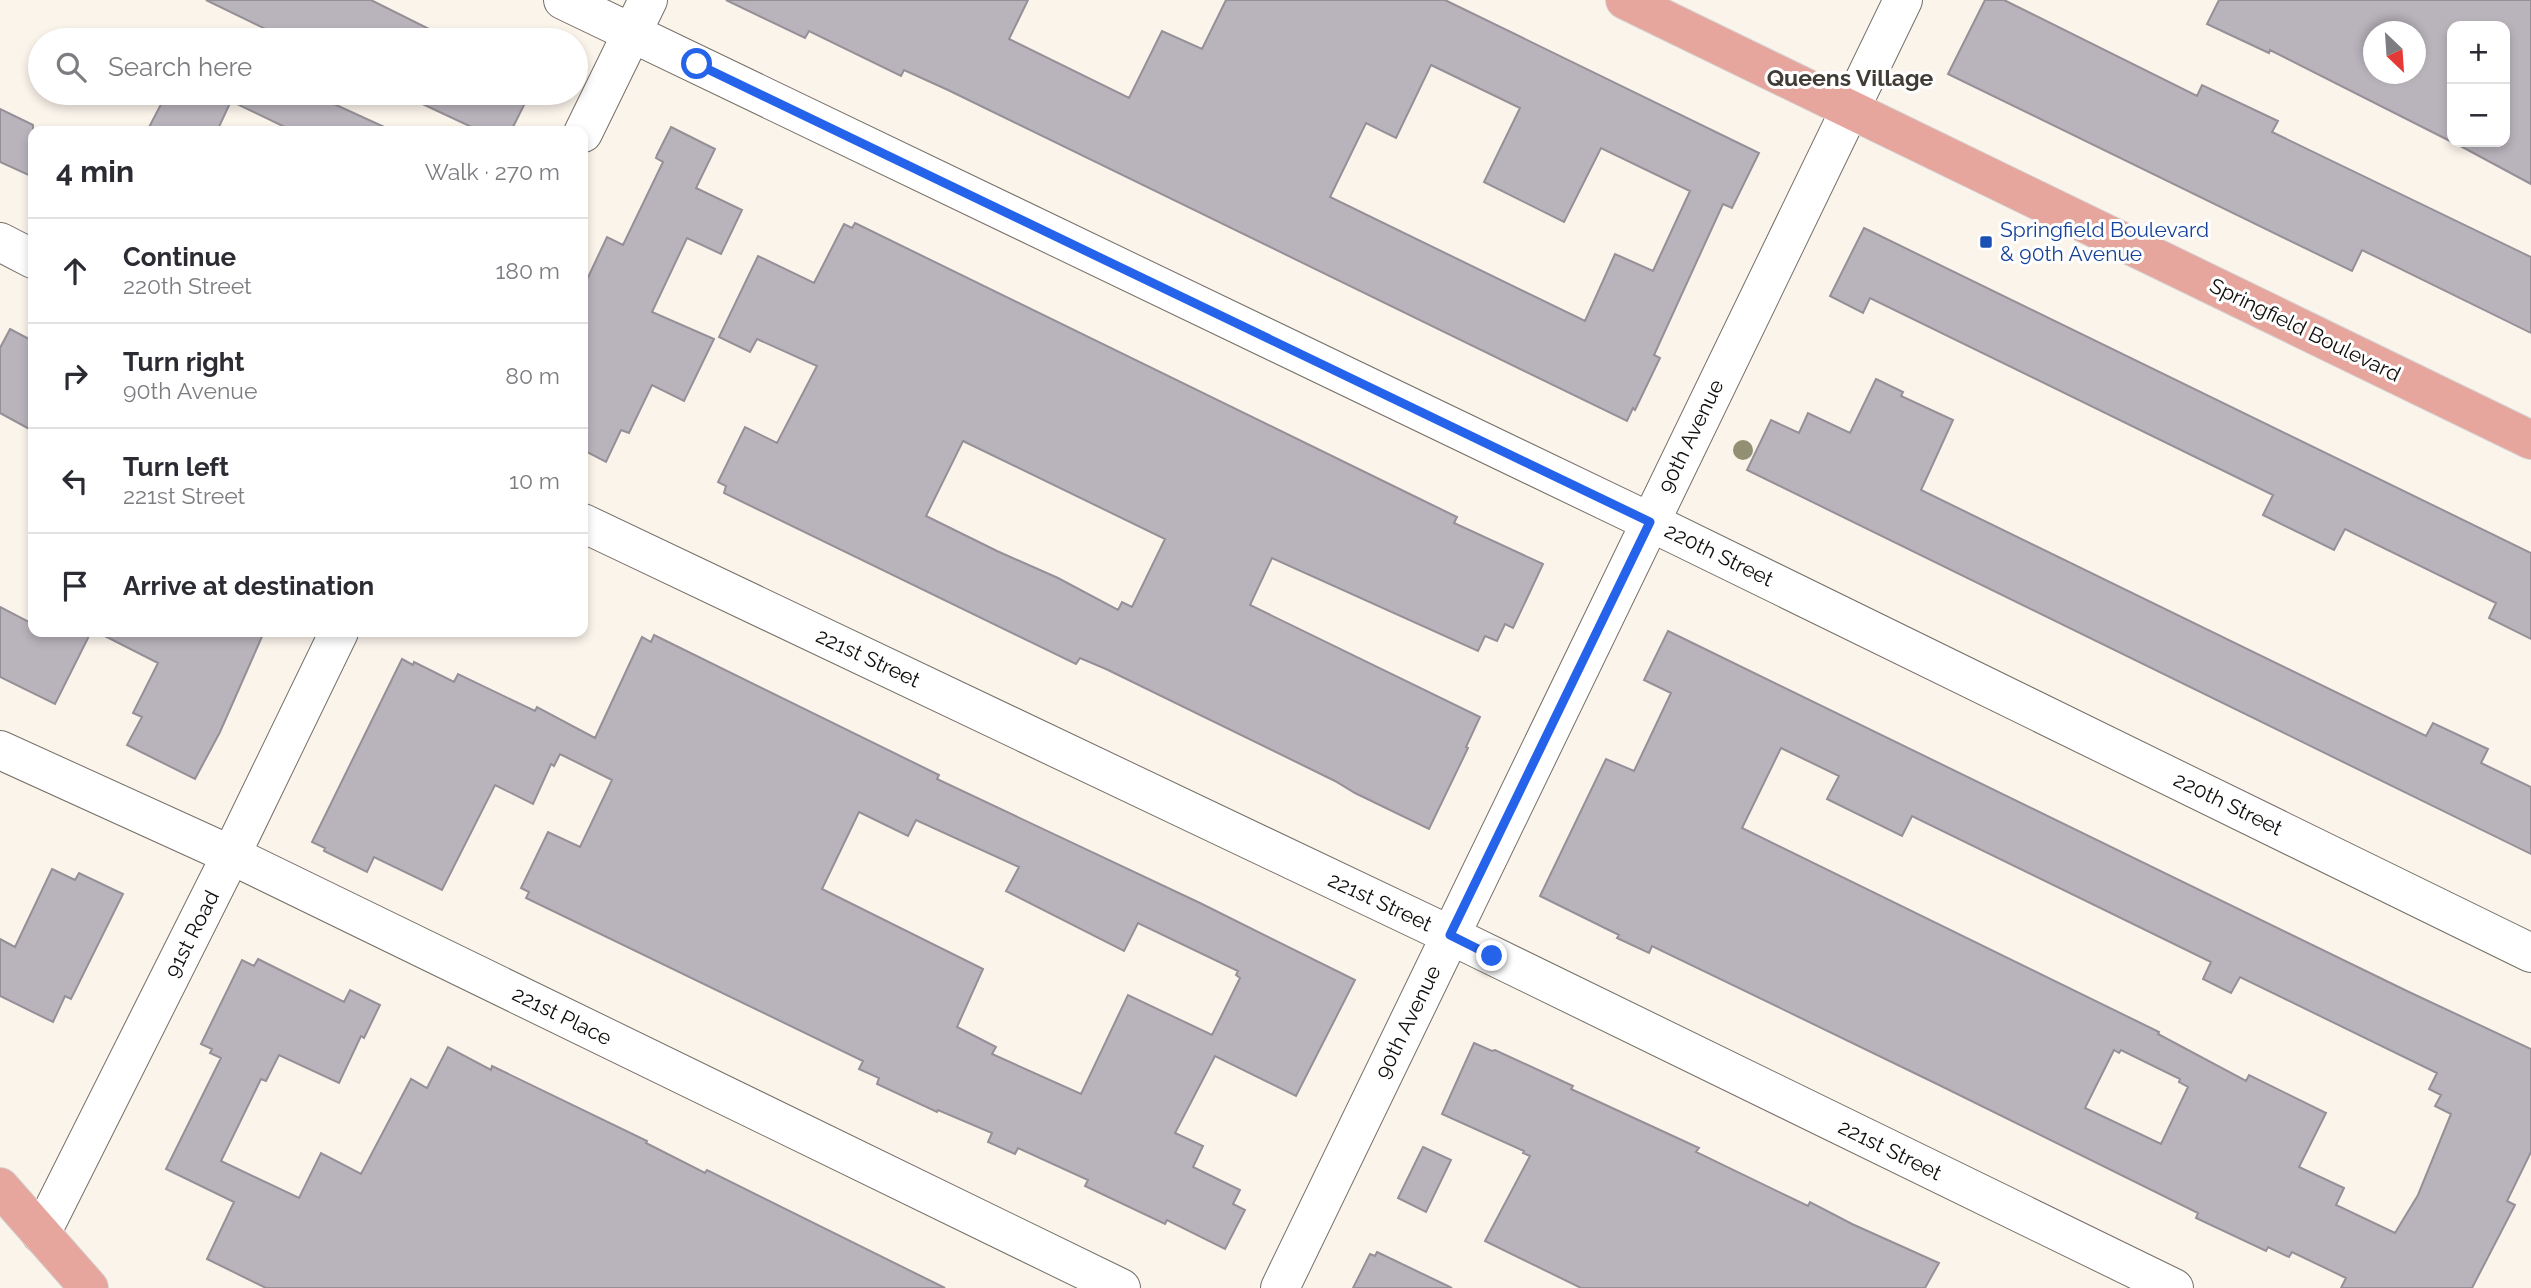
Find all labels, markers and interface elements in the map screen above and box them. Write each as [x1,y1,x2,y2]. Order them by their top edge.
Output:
north arrow [2363,21,2426,84]
map controls [2447,21,2510,147]
button: + [2447,21,2510,84]
search box [28,28,588,105]
icon: search [52,48,90,86]
route start [681,48,712,79]
text: Search here [108,52,252,82]
district label: Queens Village [1767,64,1934,91]
button: − [2447,84,2510,147]
text: 4 min [56,154,134,189]
text: Walk · 270 m [425,158,560,185]
place label: Springfield Boulevard & 90th Avenue [2000,217,2209,266]
marker: Springfield Boulevard & 90th Avenue [1978,234,1994,250]
text: Continue [123,242,236,272]
icon: ahead [56,252,94,290]
text: 180 m [495,257,560,284]
text: 220th Street [123,272,252,299]
street label: Springfield Boulevard [2206,272,2405,387]
text: Turn right [123,347,244,377]
icon: right [56,357,94,395]
text: 80 m [505,362,560,389]
street label: 90th Avenue [1652,375,1729,496]
text: 90th Avenue [123,377,258,404]
text: Turn left [123,452,229,482]
icon: left [56,462,94,500]
text: 10 m [509,467,560,494]
text: 221st Street [123,482,245,509]
street label: 220th Street [1661,518,1778,592]
icon: arrive [56,567,94,605]
text: Arrive at destination [123,571,374,601]
street label: 221st Street [812,623,924,692]
street label: 220th Street [2170,767,2287,841]
street label: 221st Street [1324,867,1436,936]
street label: 91st Road [159,886,224,981]
route end [1476,940,1507,971]
street label: 90th Avenue [1369,961,1446,1082]
street label: 221st Place [508,981,616,1050]
street label: 221st Street [1835,1114,1946,1185]

